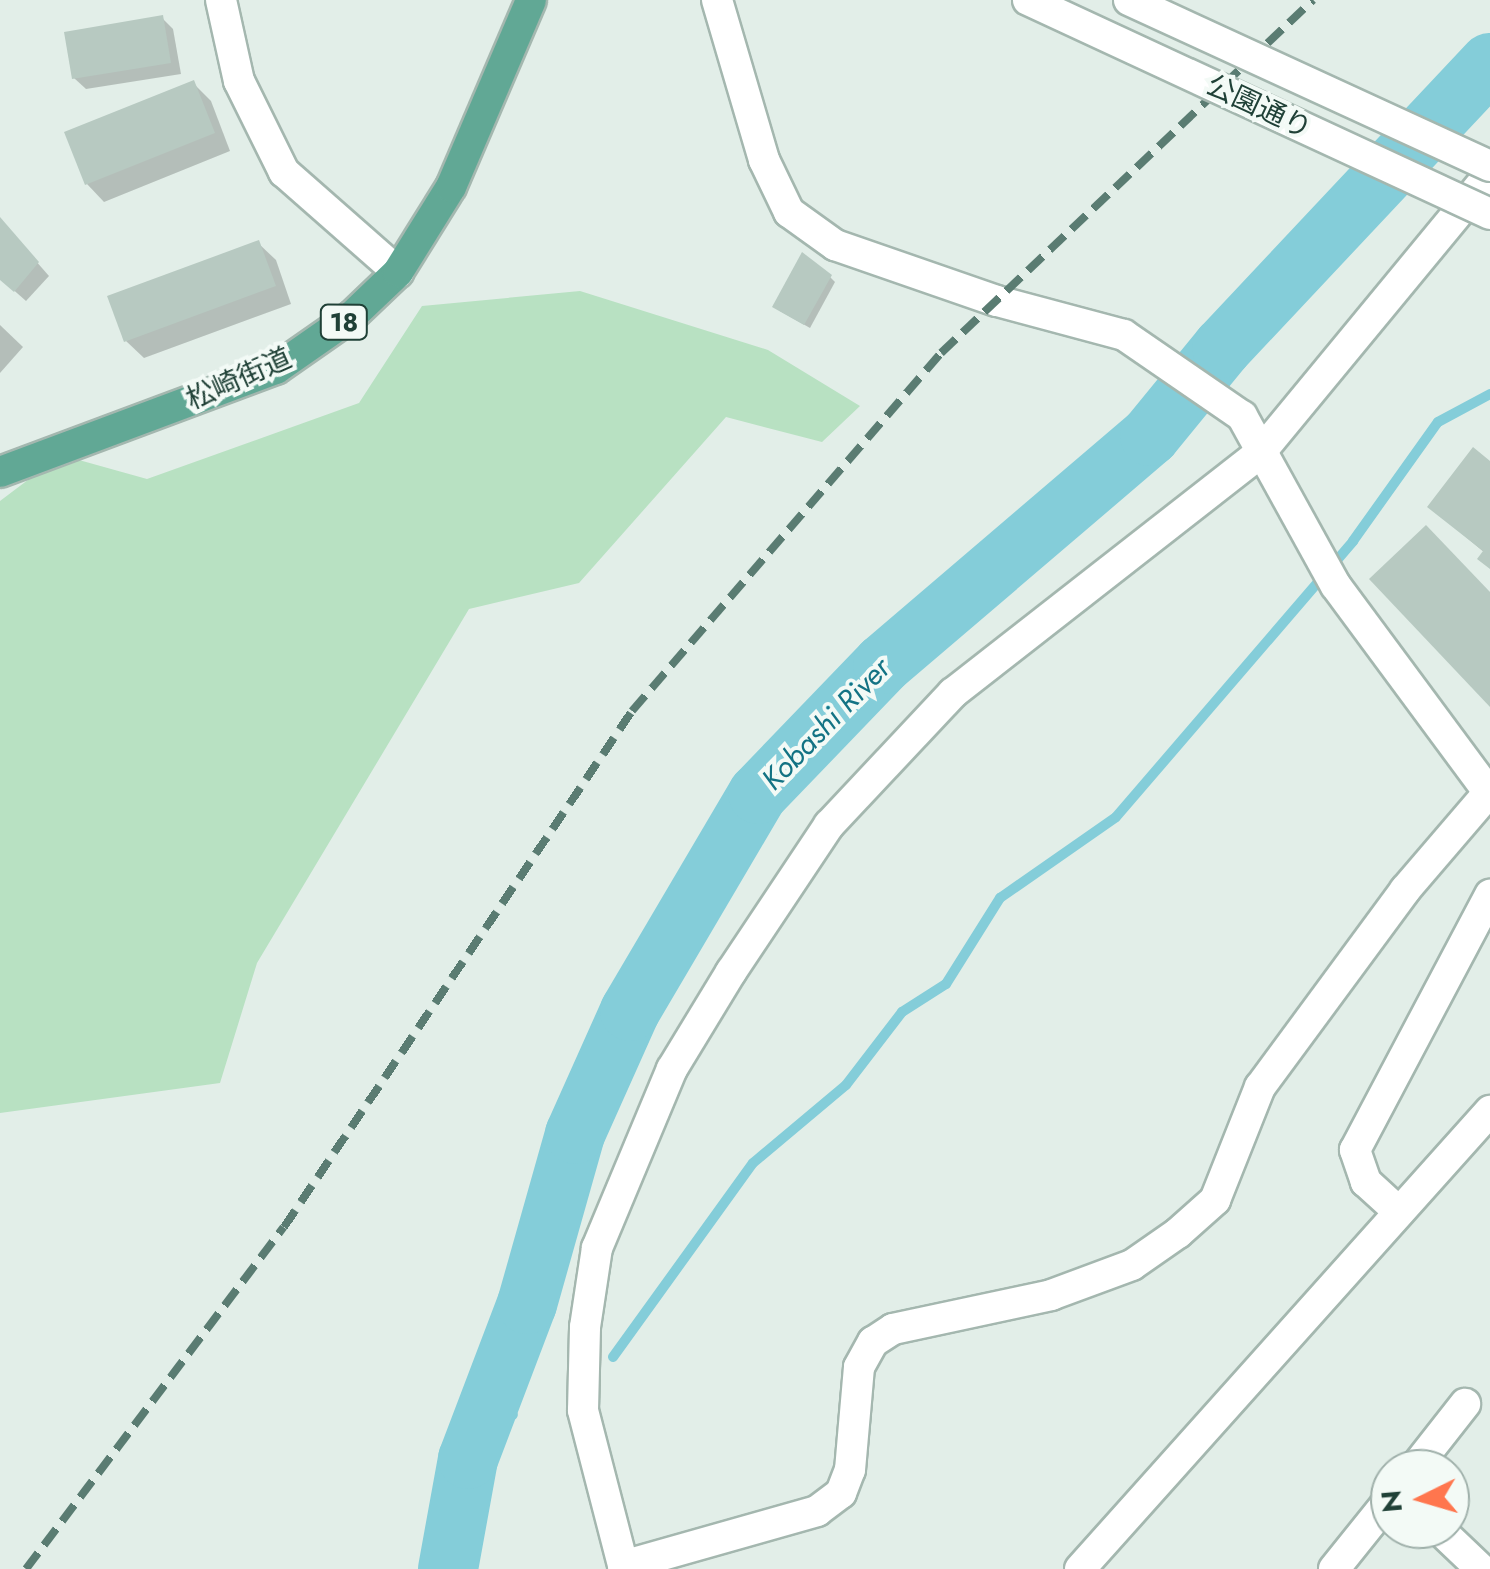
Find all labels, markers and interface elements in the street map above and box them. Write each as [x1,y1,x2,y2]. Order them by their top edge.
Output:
street label: 公園通り [1201,68,1317,146]
road number: 18 [319,302,369,342]
street label: 松崎街道 [181,341,297,417]
water label: Kobashi River [754,651,898,797]
north arrow [1370,1449,1470,1549]
text: N [1370,1489,1413,1514]

